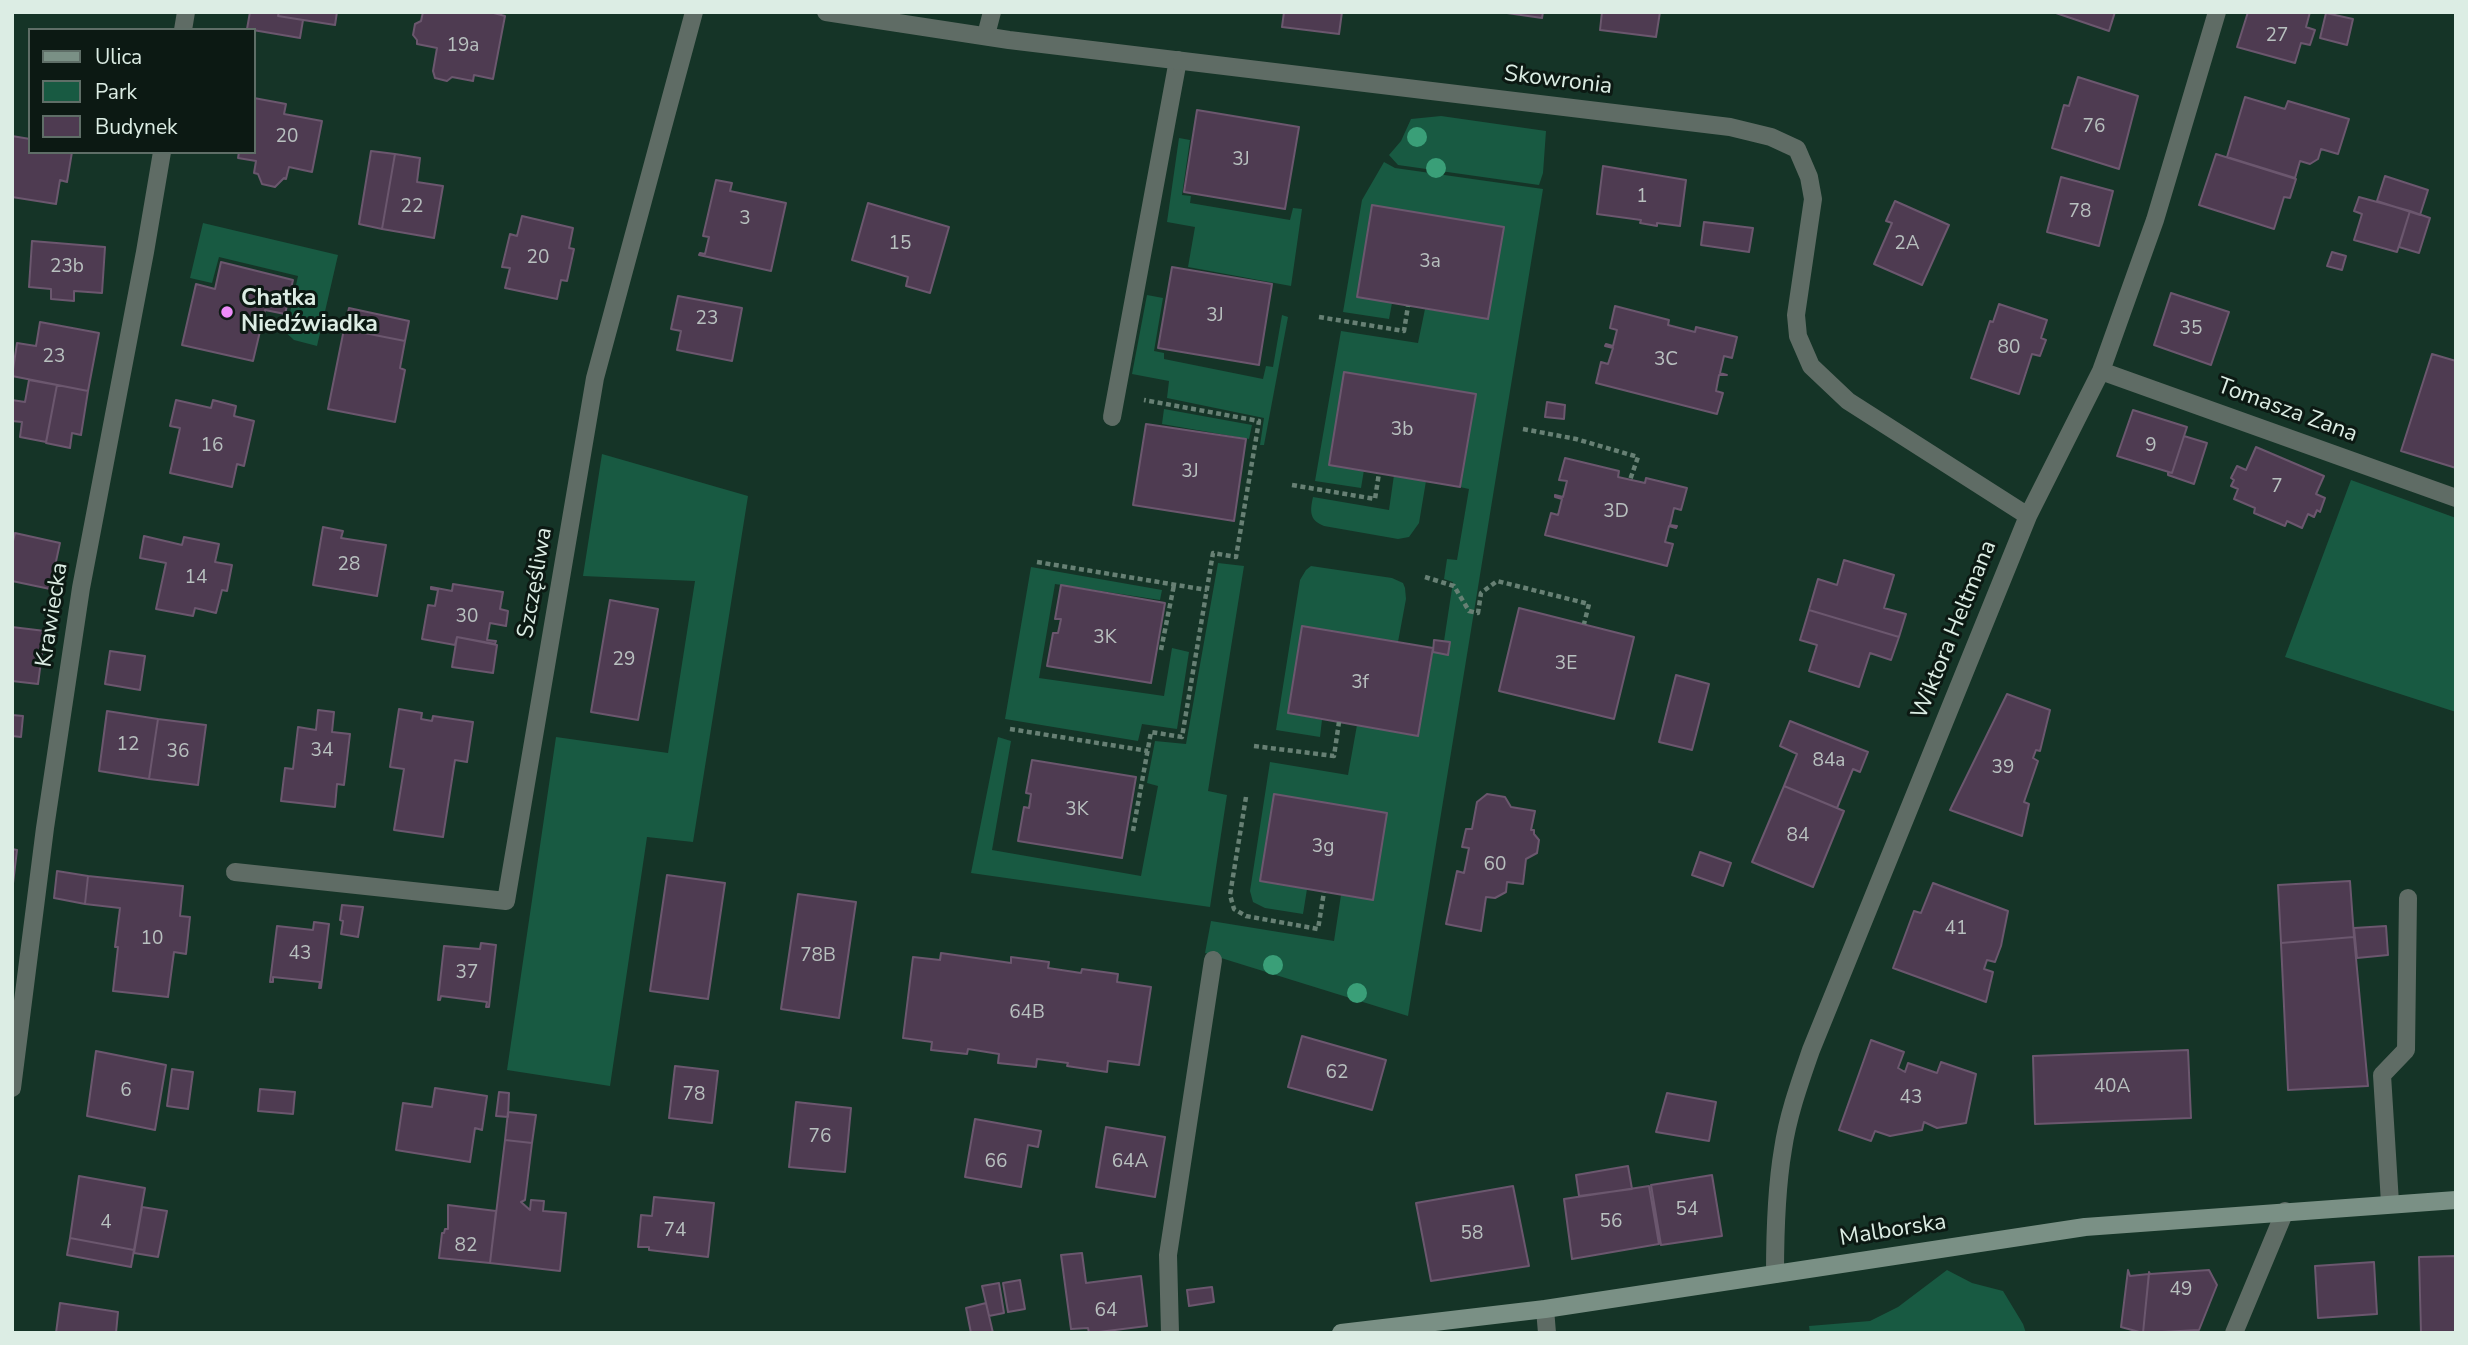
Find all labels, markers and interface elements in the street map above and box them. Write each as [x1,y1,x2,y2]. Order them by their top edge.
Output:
house number: 27 [2266,25,2288,47]
legend [28,28,256,154]
house number: 19a [447,35,479,57]
text: Ulica [95,43,142,71]
street label: Skowronia [1502,61,1614,101]
text: Park [95,78,137,106]
text: Budynek [95,113,178,141]
house number: 76 [2083,116,2105,138]
house number: 20 [276,126,298,148]
house number: 3J [1232,149,1250,171]
house number: 1 [1636,186,1648,208]
house number: 22 [401,196,423,218]
house number: 78 [2069,201,2091,223]
house number: 3 [739,208,751,230]
house number: 15 [889,233,911,255]
house number: 2A [1894,233,1920,255]
house number: 20 [527,247,549,269]
house number: 3a [1419,251,1441,273]
house number: 23b [50,256,84,278]
place label: Chatka Niedźwiadka [241,285,378,339]
marker: Chatka Niedźwiadka [219,304,235,320]
house number: 3J [1206,305,1224,327]
house number: 23 [696,308,718,330]
house number: 35 [2180,318,2202,340]
house number: 80 [1998,337,2020,359]
house number: 23 [43,346,65,368]
house number: 3C [1654,349,1678,371]
street label: Tomasza Zana [2213,373,2361,449]
house number: 3b [1391,419,1413,441]
house number: 16 [201,435,223,457]
house number: 9 [2145,435,2157,457]
house number: 3J [1181,461,1199,483]
house number: 7 [2271,476,2283,498]
house number: 3D [1603,501,1629,523]
street label: Szczęśliwa [513,525,559,641]
street label: Wiktora Heltmana [1907,537,2003,723]
house number: 28 [338,554,360,576]
street label: Krawiecka [31,561,75,669]
house number: 14 [185,567,207,589]
house number: 30 [456,606,478,628]
house number: 3K [1093,627,1117,649]
house number: 29 [613,649,635,671]
house number: 3E [1555,653,1577,675]
house number: 3f [1351,672,1369,694]
house number: 12 [117,734,139,756]
house number: 34 [311,740,333,762]
house number: 36 [167,741,189,763]
house number: 84a [1813,750,1845,772]
house number: 39 [1992,757,2014,779]
house number: 3K [1065,799,1089,821]
house number: 84 [1787,825,1809,847]
house number: 3g [1312,836,1334,858]
house number: 60 [1484,854,1506,876]
house number: 41 [1945,918,1967,940]
house number: 10 [141,928,163,950]
house number: 43 [289,943,311,965]
house number: 78B [800,945,836,967]
house number: 37 [456,962,478,984]
house number: 64B [1009,1002,1045,1024]
house number: 62 [1326,1062,1348,1084]
house number: 40A [2094,1076,2130,1098]
house number: 6 [120,1080,132,1102]
house number: 78 [683,1084,705,1106]
house number: 43 [1900,1087,1922,1109]
house number: 76 [809,1126,831,1148]
house number: 66 [985,1151,1007,1173]
house number: 64A [1112,1151,1148,1173]
house number: 54 [1676,1199,1698,1221]
street label: Malborska [1838,1209,1948,1253]
house number: 56 [1600,1211,1622,1233]
house number: 4 [100,1212,112,1234]
house number: 74 [664,1220,686,1242]
house number: 58 [1461,1223,1483,1245]
house number: 82 [455,1235,477,1257]
house number: 49 [2170,1279,2192,1301]
house number: 64 [1095,1300,1117,1322]

